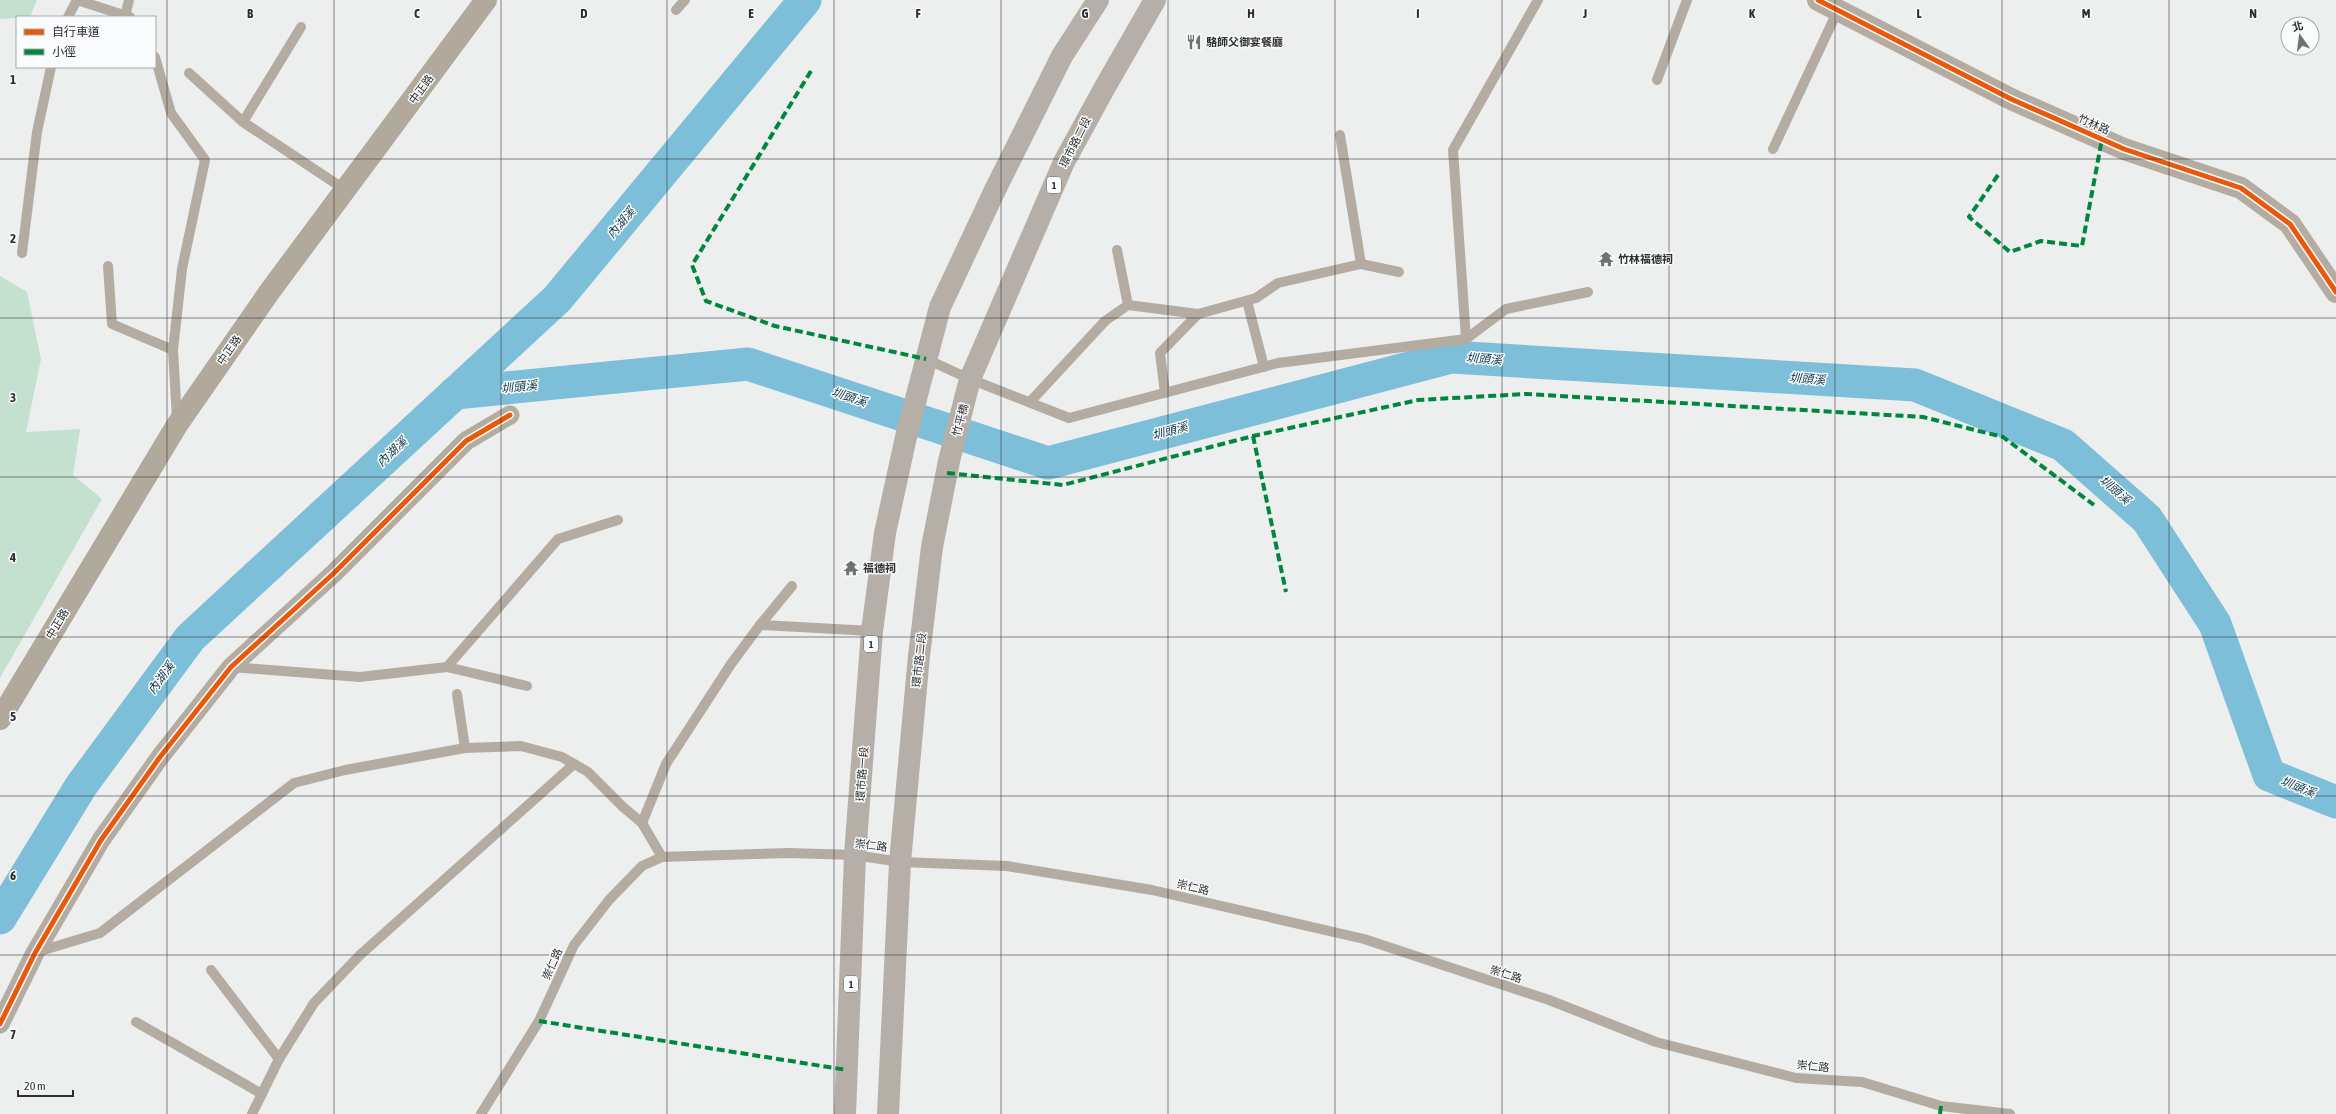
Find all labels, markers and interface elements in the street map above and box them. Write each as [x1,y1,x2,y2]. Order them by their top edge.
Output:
text: B [247,6,254,21]
text: C [414,6,420,21]
text: D [580,6,588,21]
text: E [748,6,754,21]
text: F [915,6,921,21]
text: G [1082,6,1089,21]
text: H [1247,6,1255,21]
text: I [1416,6,1420,21]
text: J [1582,6,1587,21]
text: K [1749,6,1756,21]
text: L [1916,6,1922,21]
text: M [2082,6,2091,21]
text: N [2249,6,2257,21]
legend [16,16,156,68]
north arrow [2280,16,2320,56]
text: 北 [2291,19,2304,33]
text: 自行車道 [52,25,100,39]
restaurant icon: 駱師父御宴餐廳 [1185,33,1203,51]
place label: 駱師父御宴餐廳 [1206,36,1283,48]
text: 小徑 [52,45,76,59]
text: 1 [10,72,16,87]
street label: 中正路 [406,72,436,106]
street label: 竹林路 [2076,112,2112,136]
street label: 環市路二段 [1057,115,1093,169]
road number: 1 [1047,177,1061,193]
water label: 內湖溪 [604,203,639,241]
text: 2 [10,231,16,246]
temple icon: 竹林福德祠 [1597,250,1615,268]
place label: 竹林福德祠 [1618,253,1673,265]
street label: 中正路 [215,333,243,367]
water label: 圳頭溪 [1466,351,1504,367]
water label: 圳頭溪 [1789,371,1827,387]
water label: 圳頭溪 [500,378,540,396]
water label: 圳頭溪 [830,385,870,410]
text: 3 [10,390,16,405]
street label: 竹平橋 [950,403,970,437]
water label: 圳頭溪 [1151,419,1191,442]
water label: 內湖溪 [374,433,411,469]
water label: 圳頭溪 [2097,473,2135,508]
text: 4 [9,550,16,565]
temple icon: 福德祠 [842,559,860,577]
place label: 福德祠 [863,562,896,574]
street label: 中正路 [43,607,71,641]
street label: 環市路二段 [910,632,928,688]
road number: 1 [864,636,878,652]
water label: 內湖溪 [145,658,178,697]
text: 5 [10,709,16,724]
street label: 環市路一段 [854,746,870,802]
water label: 圳頭溪 [2279,774,2319,801]
street label: 崇仁路 [854,837,888,853]
text: 6 [10,868,16,883]
street label: 崇仁路 [1176,877,1210,897]
street label: 崇仁路 [540,946,564,982]
street label: 崇仁路 [1488,963,1524,985]
road number: 1 [844,976,858,992]
text: 7 [10,1027,16,1042]
street label: 崇仁路 [1796,1058,1830,1074]
scale bar [18,1072,73,1098]
text: 20 m [24,1079,46,1093]

